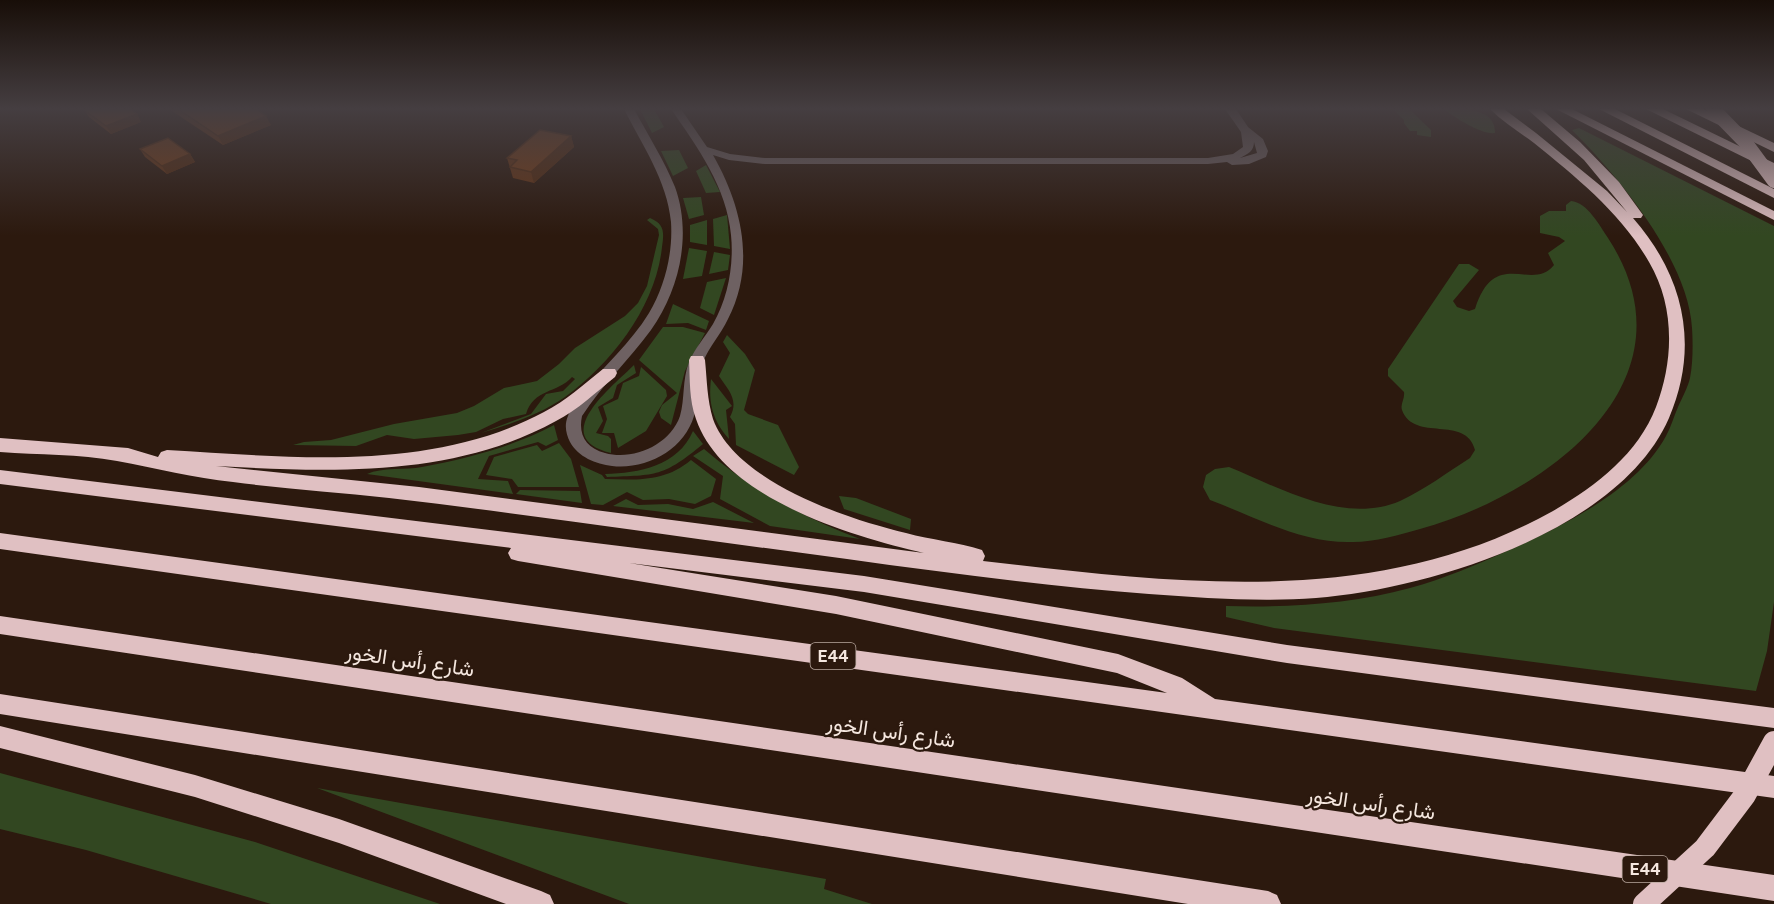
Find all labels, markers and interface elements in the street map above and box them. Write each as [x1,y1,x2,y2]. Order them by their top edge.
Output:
street label: شارع رأس الخور [343,638,476,683]
road number: E44 [810,643,856,669]
street label: شارع رأس الخور [824,709,957,754]
street label: شارع رأس الخور [1304,781,1437,826]
road number: E44 [1622,856,1668,882]

